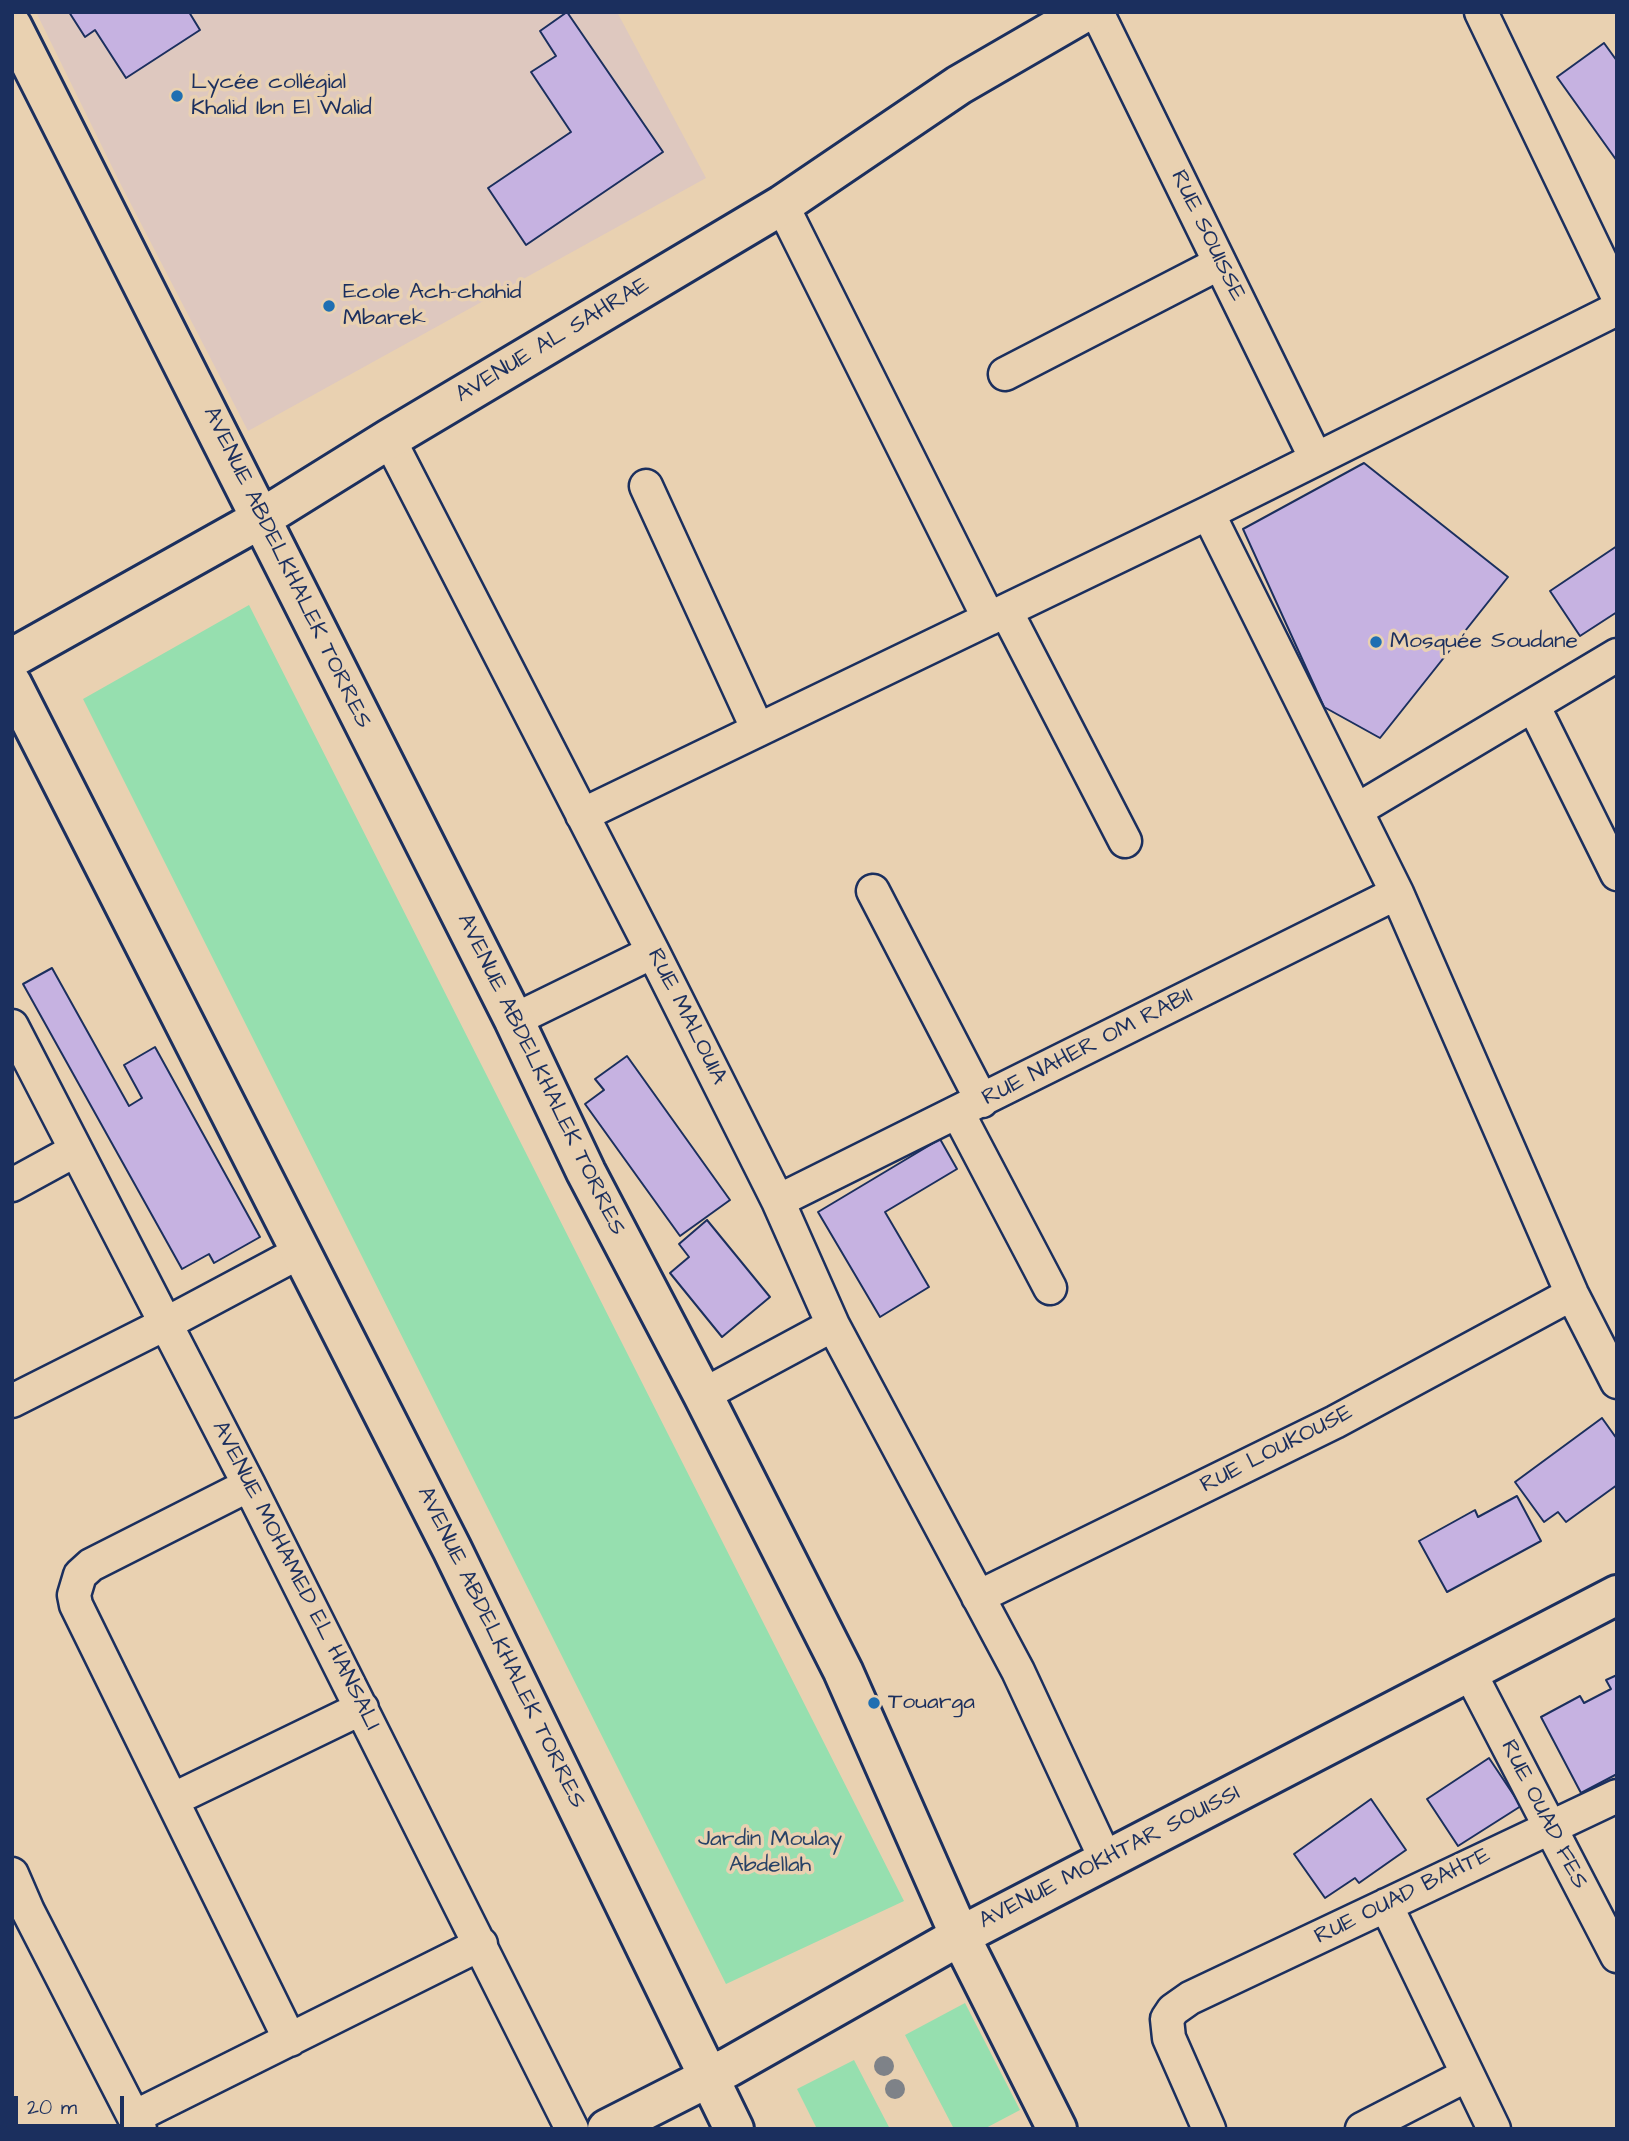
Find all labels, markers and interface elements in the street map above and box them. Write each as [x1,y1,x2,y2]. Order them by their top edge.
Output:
place label: Lycée collégial Khalid Ibn El Walid [191,69,372,123]
marker: Lycée collégial Khalid Ibn El Walid [169,88,185,104]
street label: RUE SOUISSE [1163,166,1251,306]
street label: AVENUE AL SAHRAE [451,272,655,410]
place label: Ecole Ach-chahid Mbarek [343,279,521,333]
marker: Ecole Ach-chahid Mbarek [321,298,337,314]
street label: AVENUE ABDELKHALEK TORRES [196,403,376,733]
place label: Mosquée Soudane [1390,628,1578,656]
marker: Mosquée Soudane [1368,634,1384,650]
street label: AVENUE ABDELKHALEK TORRES [450,910,630,1240]
street label: RUE MALOUIA [640,945,732,1089]
street label: RUE NAHER OM RABII [978,983,1198,1113]
street label: RUE LOUKOUSE [1196,1400,1358,1500]
street label: AVENUE MOHAMED EL HANSALI [205,1417,385,1735]
street label: AVENUE ABDELKHALEK TORRES [410,1483,590,1813]
place label: Touarga [888,1689,975,1717]
marker: Touarga [866,1695,882,1711]
street label: RUE OUAD FES [1494,1736,1592,1894]
street label: AVENUE MOKHTAR SOUISSI [975,1780,1245,1936]
park label: Jardin Moulay Abdellah [698,1826,842,1880]
street label: RUE OUAD BAHTE [1311,1842,1495,1952]
scale bar [18,2082,128,2126]
text: 20 m [27,2093,77,2122]

